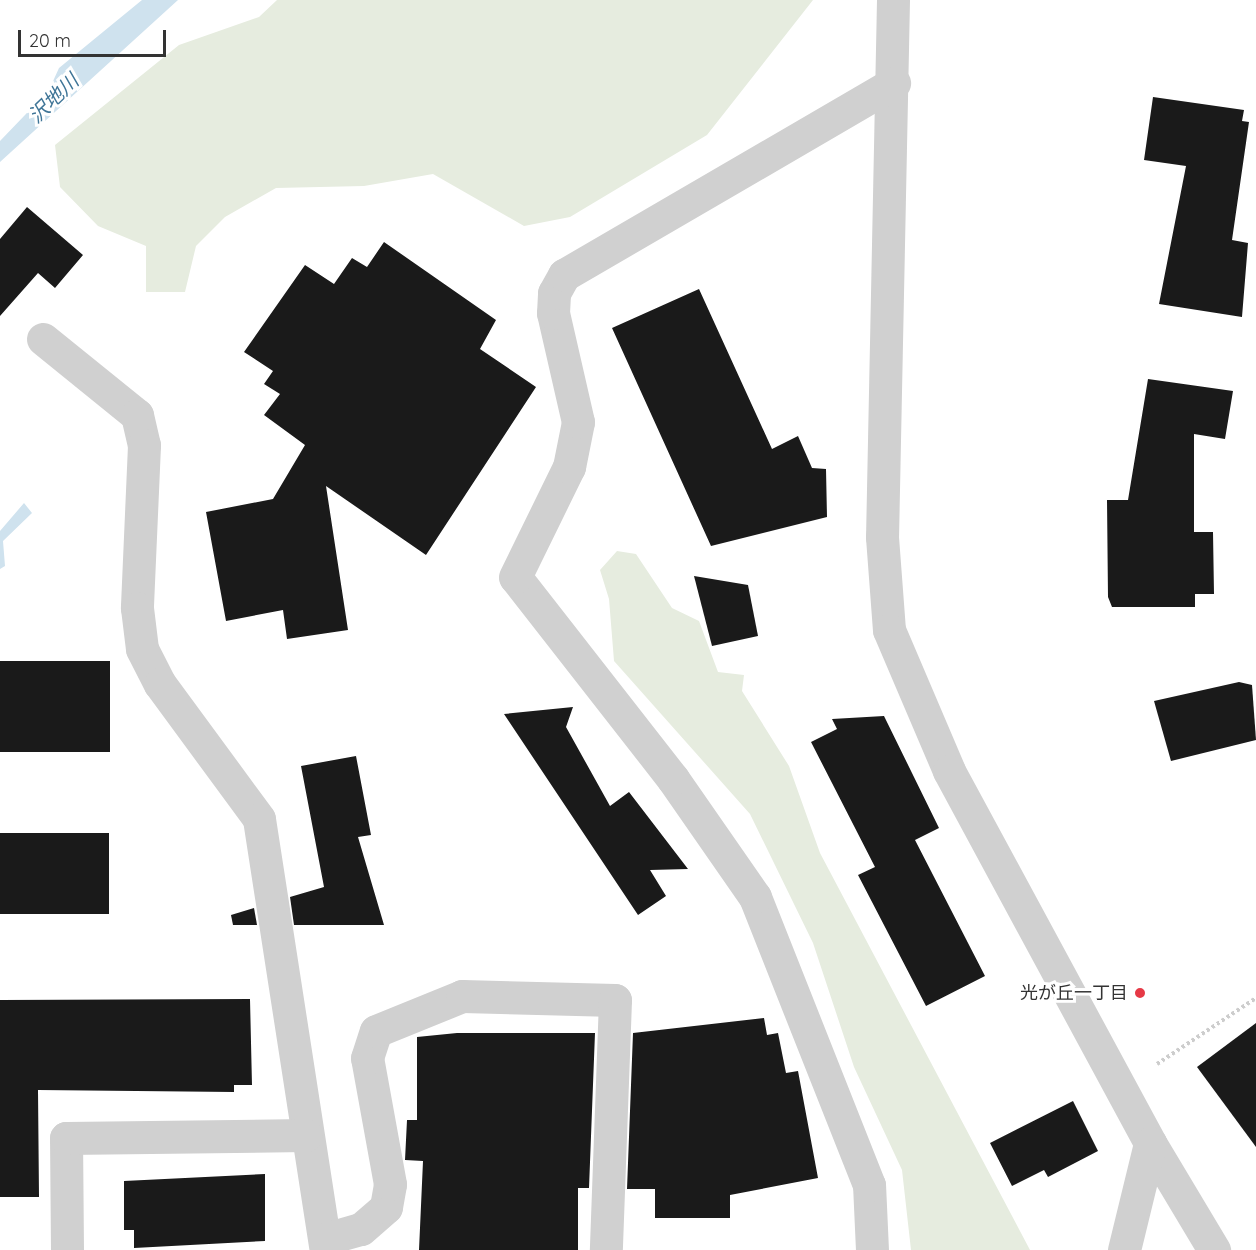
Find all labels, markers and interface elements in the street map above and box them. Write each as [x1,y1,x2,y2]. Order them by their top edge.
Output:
scale bar [21,18,170,56]
text: 20 m [29,29,71,52]
water label: 沢地川 [23,69,83,127]
place label: 光が丘一丁目 [1020,982,1128,1004]
marker: 光が丘一丁目 [1133,986,1147,1000]

